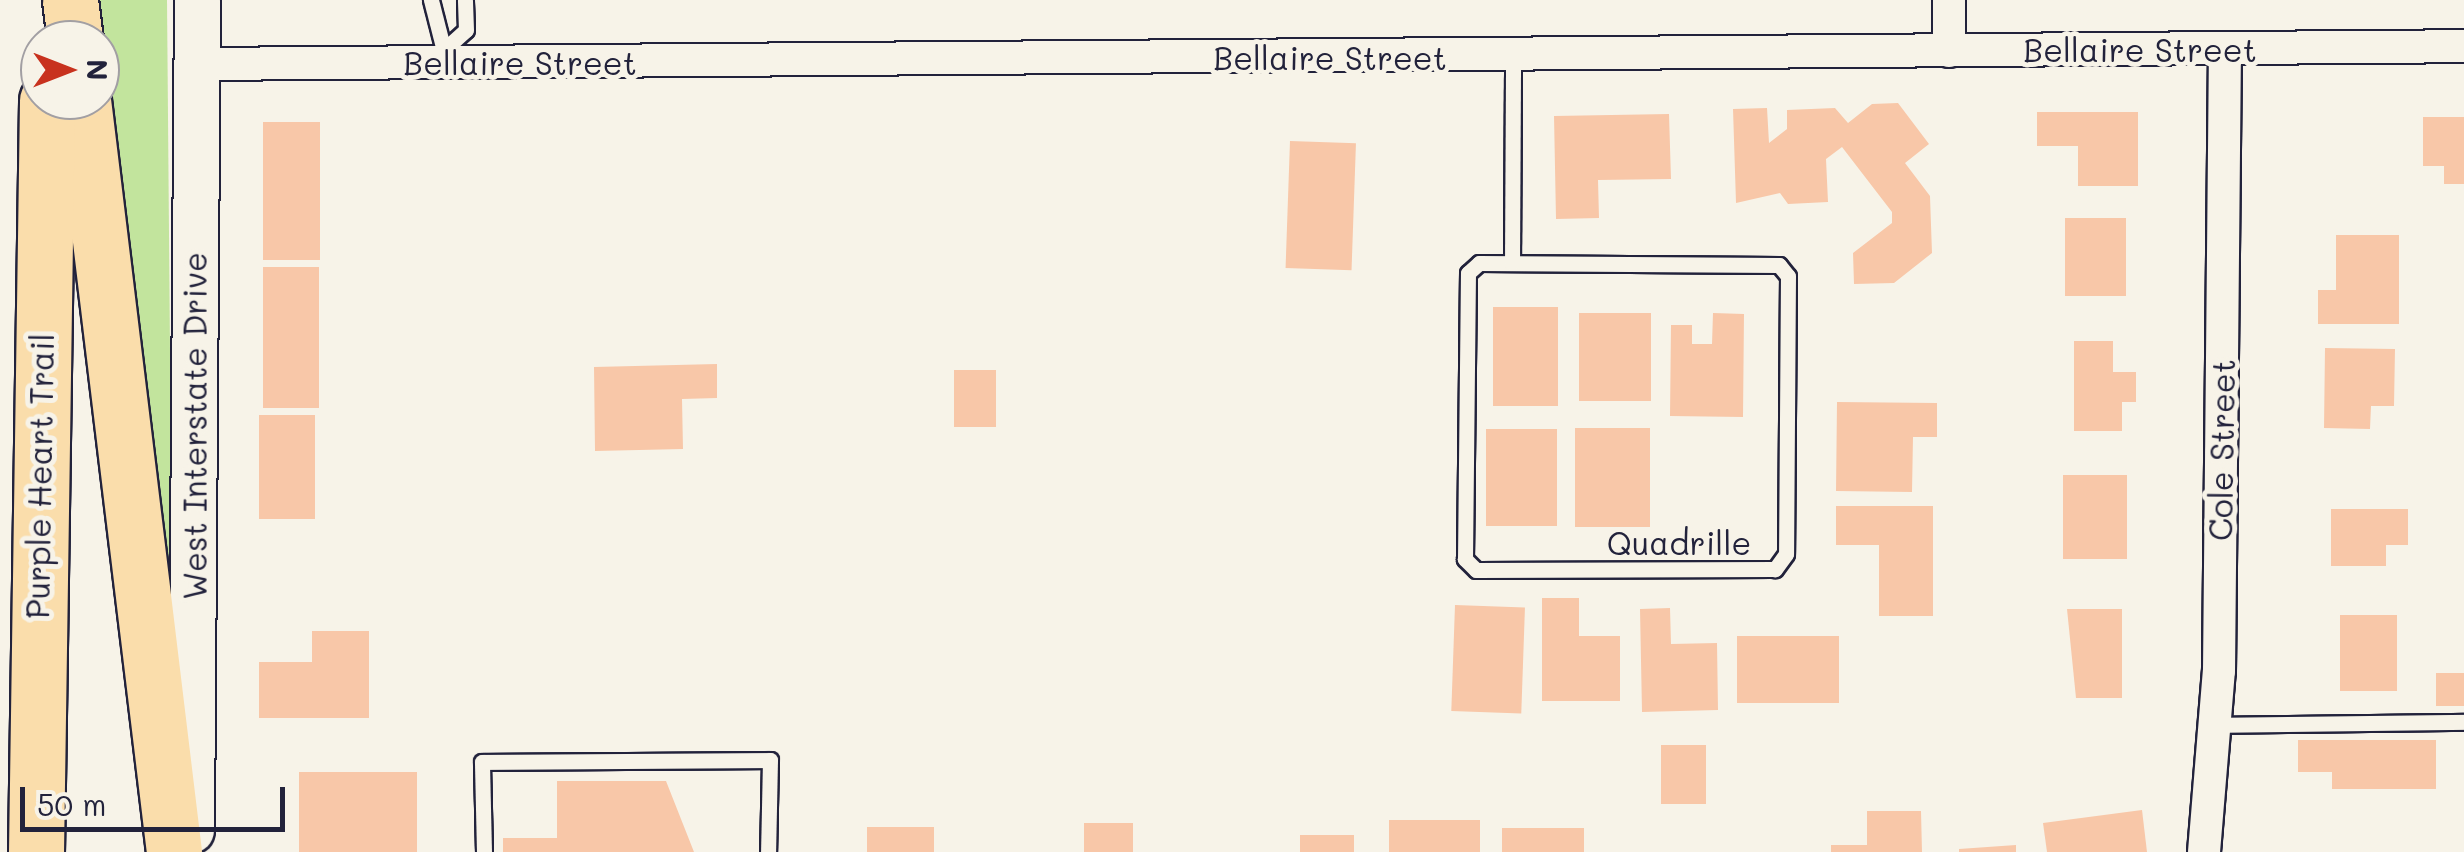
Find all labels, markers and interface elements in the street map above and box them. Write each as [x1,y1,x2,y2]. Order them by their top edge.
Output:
north arrow [20,20,120,120]
street label: Bellaire Street [2023,30,2257,68]
street label: Bellaire Street [1213,38,1447,76]
street label: Bellaire Street [403,43,637,81]
text: N [80,59,116,81]
street label: West Interstate Drive [175,252,213,600]
street label: Purple Heart Trail [17,333,61,619]
street label: Cole Street [2200,359,2242,541]
street label: Quadrille [1607,523,1751,561]
scale bar [25,767,290,829]
text: 50 m [37,784,107,824]

